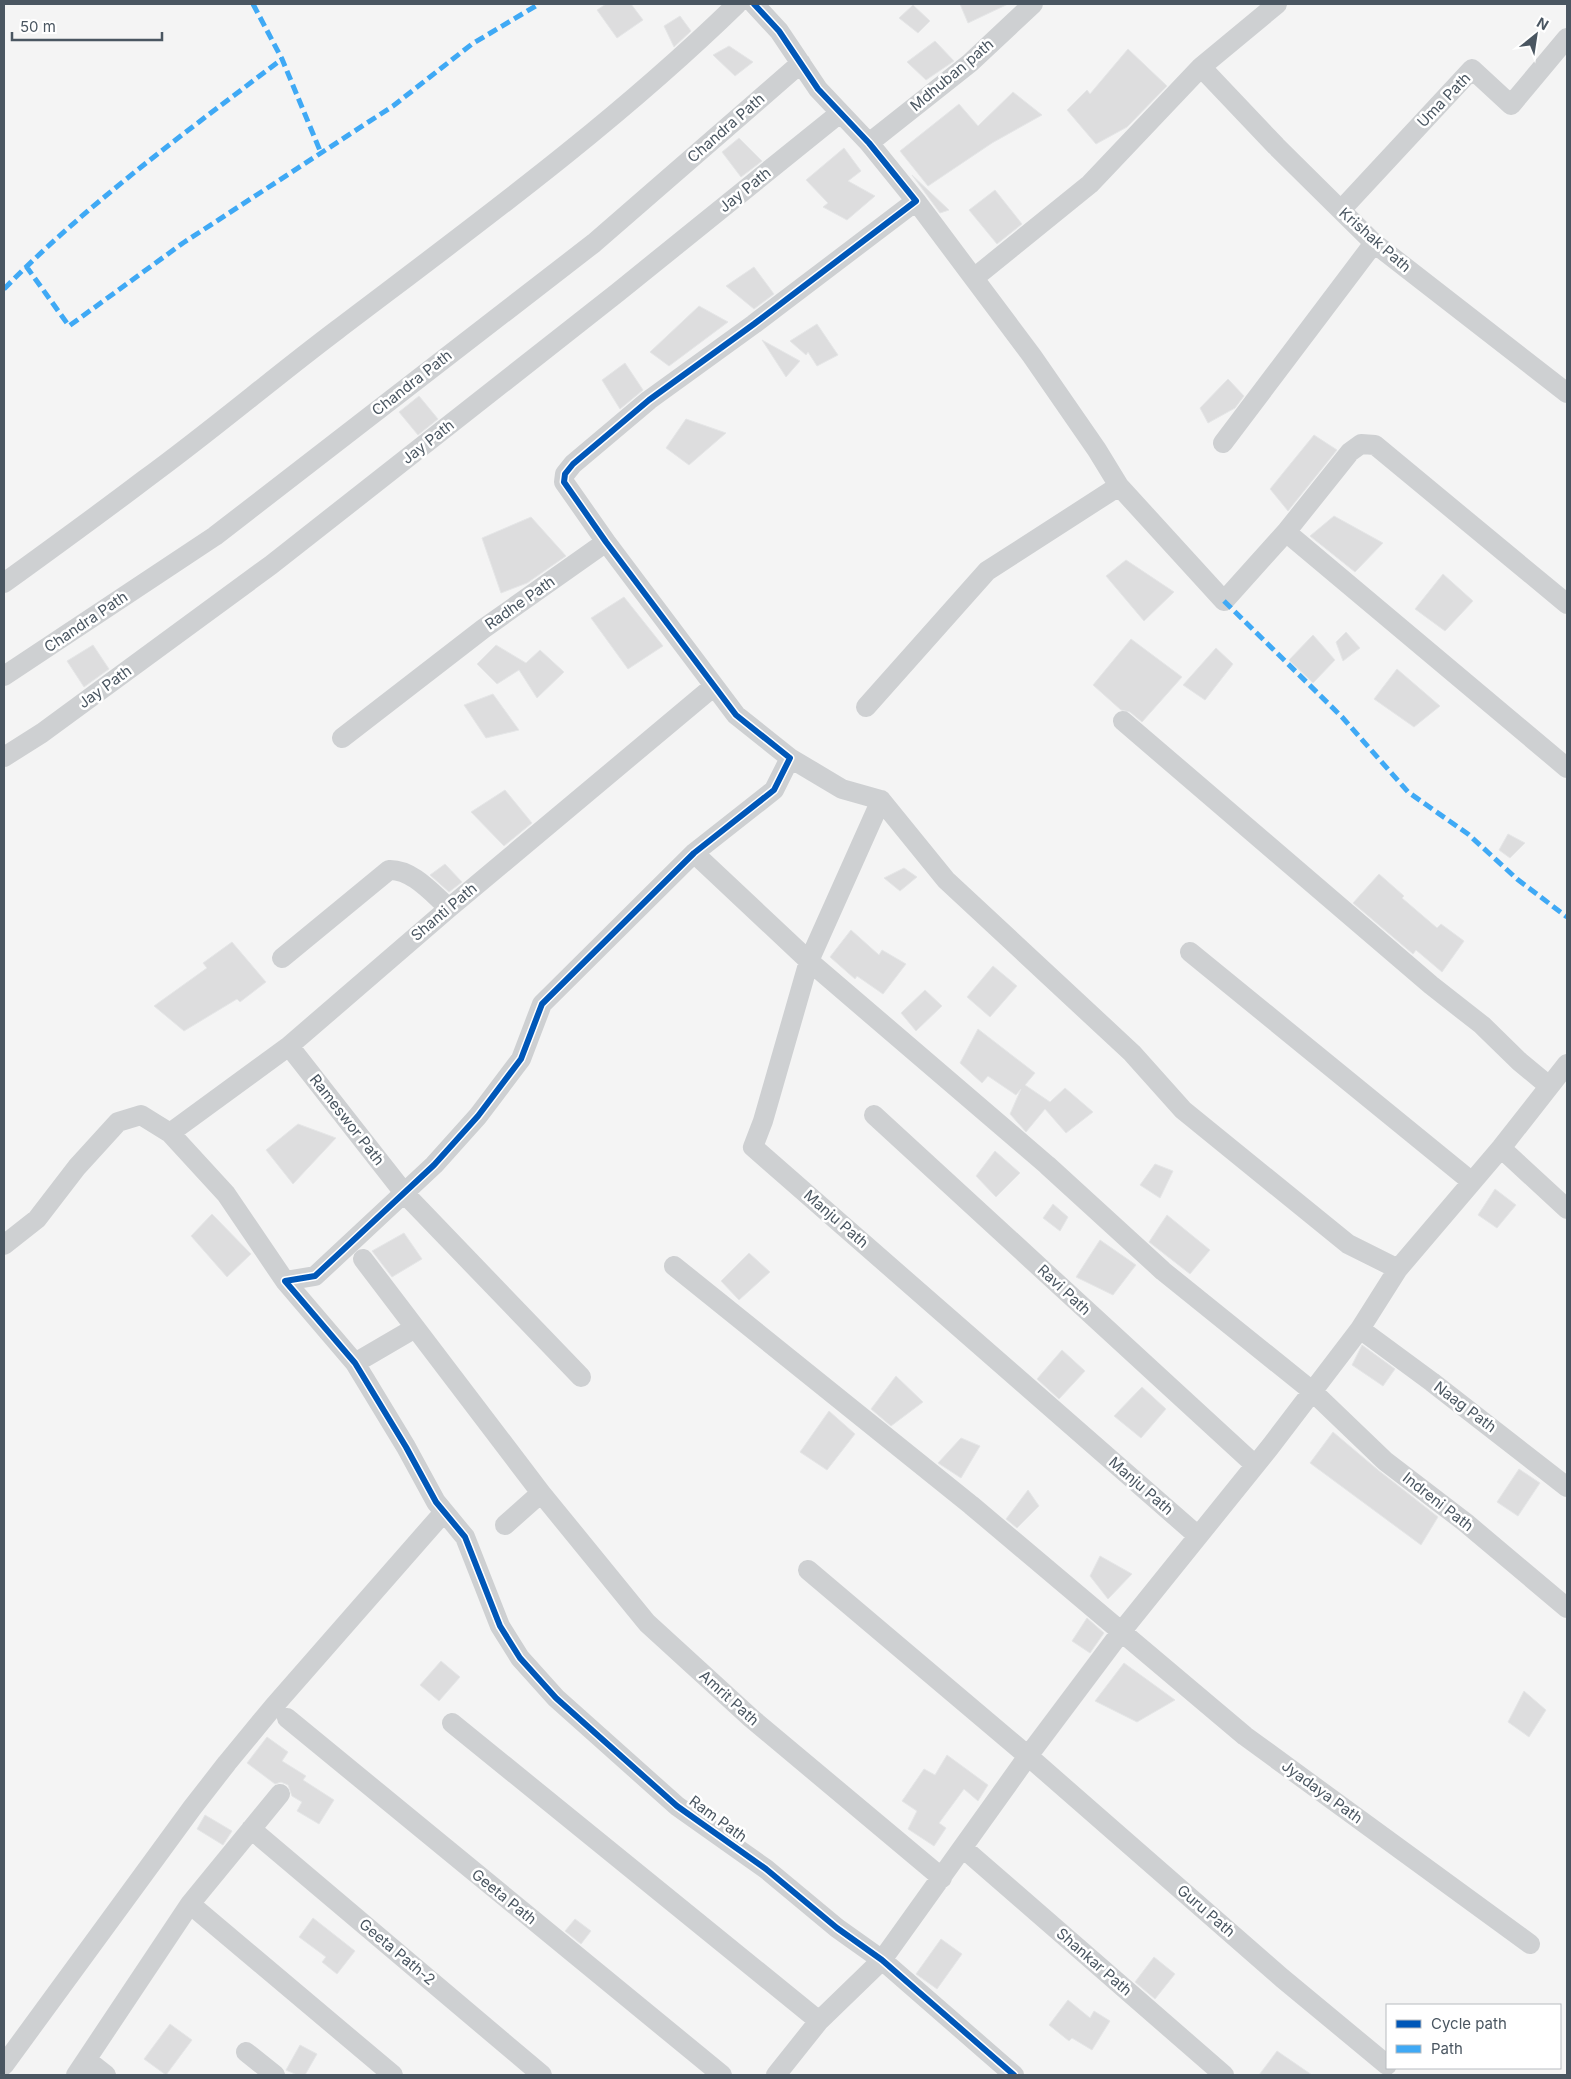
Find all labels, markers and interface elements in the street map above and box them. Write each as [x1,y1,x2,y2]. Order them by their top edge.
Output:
scale bar [12,10,162,42]
north arrow [1511,10,1561,60]
text: N [1534,13,1552,33]
text: 50 m [20,17,56,36]
street label: Mdhuban path [906,34,997,115]
street label: Uma Path [1413,68,1474,131]
street label: Chandra Path [683,89,768,166]
street label: Jay Path [715,163,774,216]
street label: Krishak Path [1335,203,1415,276]
street label: Chandra Path [368,345,456,420]
street label: Jay Path [398,415,458,468]
street label: Radhe Path [481,572,558,634]
street label: Chandra Path [40,587,131,656]
street label: Jay Path [74,661,135,712]
street label: Shanti Path [407,879,481,945]
street label: Rameswor Path [306,1070,389,1169]
street label: Manju Path [800,1185,873,1252]
street label: Ravi Path [1034,1260,1095,1319]
street label: Naag Path [1430,1377,1500,1436]
street label: Manju Path [1105,1452,1178,1519]
street label: Indreni Path [1399,1468,1478,1535]
street label: Amrit Path [696,1666,763,1729]
street label: Jyadaya Path [1278,1756,1367,1827]
street label: Ram Path [686,1791,751,1846]
street label: Geeta Path [468,1865,541,1929]
street label: Guru Path [1173,1880,1239,1941]
street label: Geeta Path-2 [355,1914,439,1989]
street label: Shankar Path [1053,1924,1136,2000]
legend [1386,2004,1561,2069]
text: Cycle path [1431,2014,1507,2033]
text: Path [1431,2039,1463,2058]

